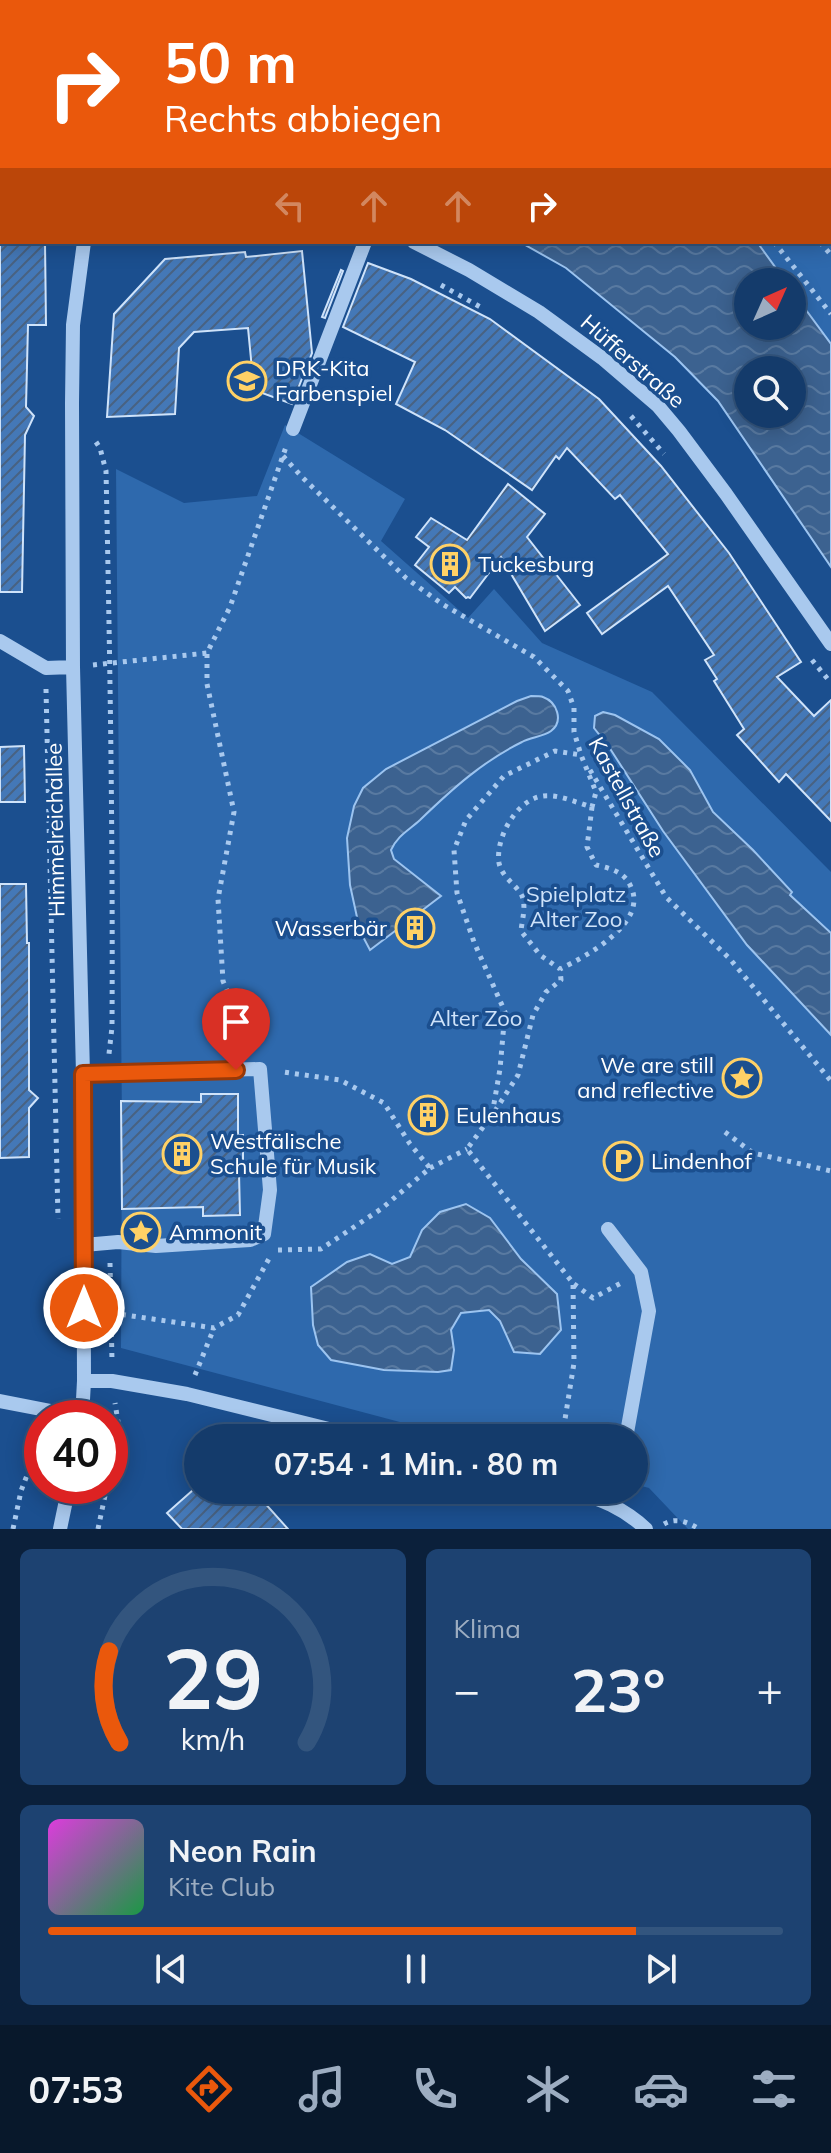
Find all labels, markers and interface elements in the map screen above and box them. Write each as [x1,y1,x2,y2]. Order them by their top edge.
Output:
text: 50 m [164,27,297,97]
icon: right [32,32,136,136]
text: Rechts abbiegen [164,96,442,141]
icon: left [268,184,312,228]
icon: ahead [352,184,396,228]
icon: ahead [436,184,480,228]
icon: right [520,184,564,228]
north arrow [734,268,806,340]
map controls [734,268,806,428]
street label: Hüfferstraße [575,308,691,414]
place label: DRK-Kita Farbenspiel [275,354,393,407]
button: search [734,356,806,428]
school or university icon: DRK-Kita Farbenspiel [226,360,268,402]
building icon: Tuckesburg [429,543,471,585]
place label: Tuckesburg [478,550,594,578]
street label: Kastellstraße [582,732,672,862]
street label: Himmelreichallee [39,743,71,917]
park label: Spielplatz Alter Zoo [526,880,626,933]
building icon: Wasserbär [394,907,436,949]
place label: Wasserbär [274,914,387,942]
pin [202,988,270,1070]
icon: arrive [214,1000,258,1044]
park label: Alter Zoo [430,1004,522,1032]
place label: We are still and reflective [577,1051,714,1104]
place icon: We are still and reflective [721,1057,763,1099]
building icon: Eulenhaus [407,1094,449,1136]
place label: Eulenhaus [456,1101,561,1129]
place label: Westfälische Schule für Musik [210,1127,377,1180]
building icon: Westfälische Schule für Musik [161,1133,203,1175]
parking icon: Lindenhof [602,1140,644,1182]
place label: Lindenhof [651,1147,753,1175]
place icon: Ammonit [120,1211,162,1253]
place label: Ammonit [169,1218,262,1246]
position arrow [42,1266,126,1350]
speed limit sign: 40 [24,1400,128,1504]
text: 07:54 · 1 Min. · 80 m [274,1445,558,1483]
text: Klima [454,1612,521,1645]
text: 29 [163,1625,263,1730]
text: 23° [571,1652,666,1727]
text: − [454,1662,480,1717]
text: + [757,1662,783,1717]
text: km/h [180,1721,245,1757]
text: Neon Rain [168,1832,317,1870]
text: Kite Club [168,1870,275,1903]
icon: previous [149,1947,193,1991]
icon: pause [394,1947,438,1991]
icon: next [639,1947,683,1991]
icon: directions [181,2061,237,2117]
icon: music [294,2061,350,2117]
icon: phone [407,2061,463,2117]
icon: climate [520,2061,576,2117]
icon: car [633,2061,689,2117]
icon: filters [746,2061,802,2117]
text: 07:53 [29,2067,124,2112]

